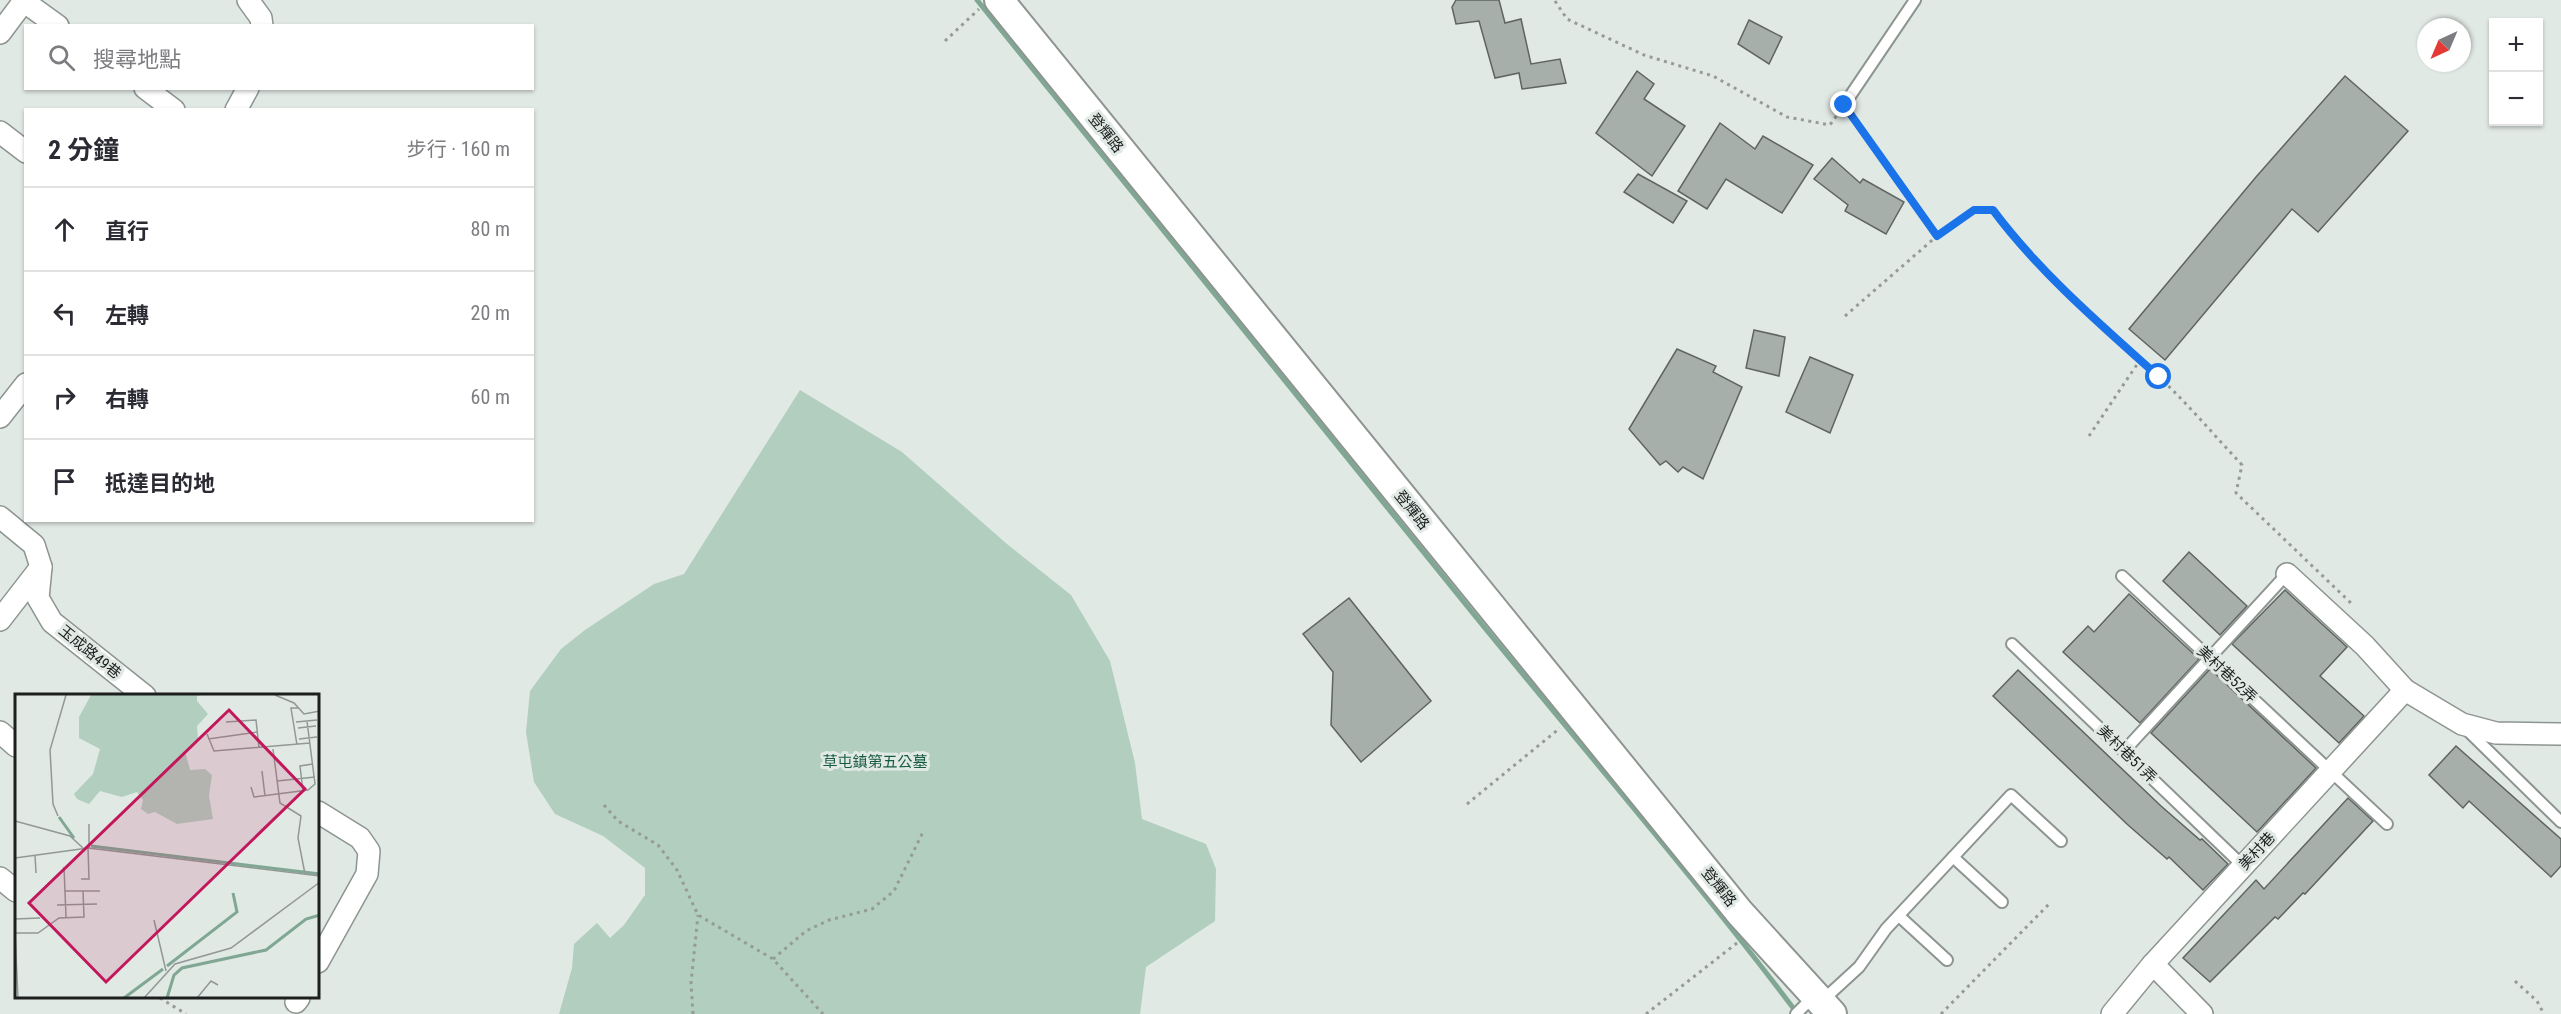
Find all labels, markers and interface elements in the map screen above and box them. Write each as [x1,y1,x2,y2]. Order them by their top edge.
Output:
north arrow [2417,18,2471,72]
map controls [2489,18,2543,126]
button: + [2489,18,2543,72]
search box [24,24,534,90]
icon: search [45,41,78,74]
text: 搜尋地點 [93,47,181,72]
button: − [2489,72,2543,126]
route end [1830,91,1856,117]
street label: 登輝路 [1085,110,1127,156]
text: 2 分鐘 [48,135,119,165]
text: 步行 · 160 m [407,137,510,161]
icon: ahead [48,213,81,246]
text: 80 m [471,217,510,241]
text: 直行 [105,219,149,244]
icon: left [48,297,81,330]
text: 20 m [471,301,510,325]
text: 左轉 [105,303,149,328]
route start [2145,363,2171,389]
icon: right [48,381,81,414]
text: 60 m [471,385,510,409]
text: 右轉 [105,387,149,412]
icon: arrive [48,465,81,498]
text: 抵達目的地 [105,471,215,496]
street label: 登輝路 [1391,487,1433,533]
street label: 玉成路49巷 [55,621,125,683]
street label: 美村巷52弄 [2194,642,2260,706]
inset map [15,694,320,999]
street label: 美村巷51弄 [2094,722,2160,786]
park label: 草屯鎮第五公墓 [822,753,928,771]
street label: 美村巷 [2235,828,2279,874]
street label: 登輝路 [1698,864,1740,910]

